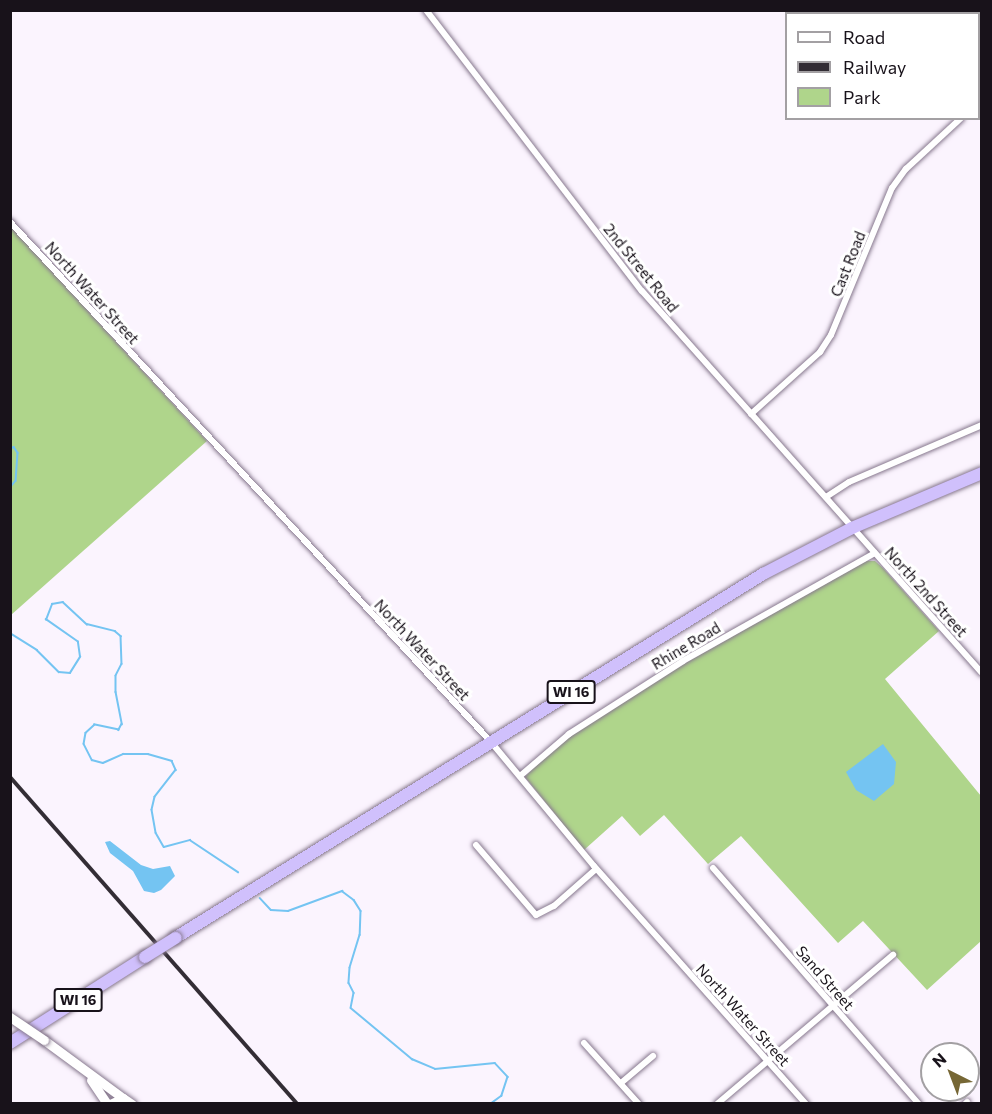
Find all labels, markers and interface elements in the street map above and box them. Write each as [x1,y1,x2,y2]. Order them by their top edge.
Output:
legend [785,12,980,120]
text: Road [843,26,885,48]
text: Railway [843,56,906,78]
text: Park [843,86,881,108]
street label: 2nd Street Road [600,220,682,316]
street label: Cast Road [827,229,869,299]
street label: North Water Street [41,238,143,348]
street label: North 2nd Street [881,543,971,641]
street label: North Water Street [371,596,473,704]
street label: Rhine Road [648,618,724,674]
road number: WI 16 [546,681,596,703]
street label: Sand Street [792,942,858,1014]
street label: North Water Street [692,960,794,1070]
road number: WI 16 [52,989,104,1011]
north arrow [920,1042,980,1102]
text: N [928,1049,950,1071]

